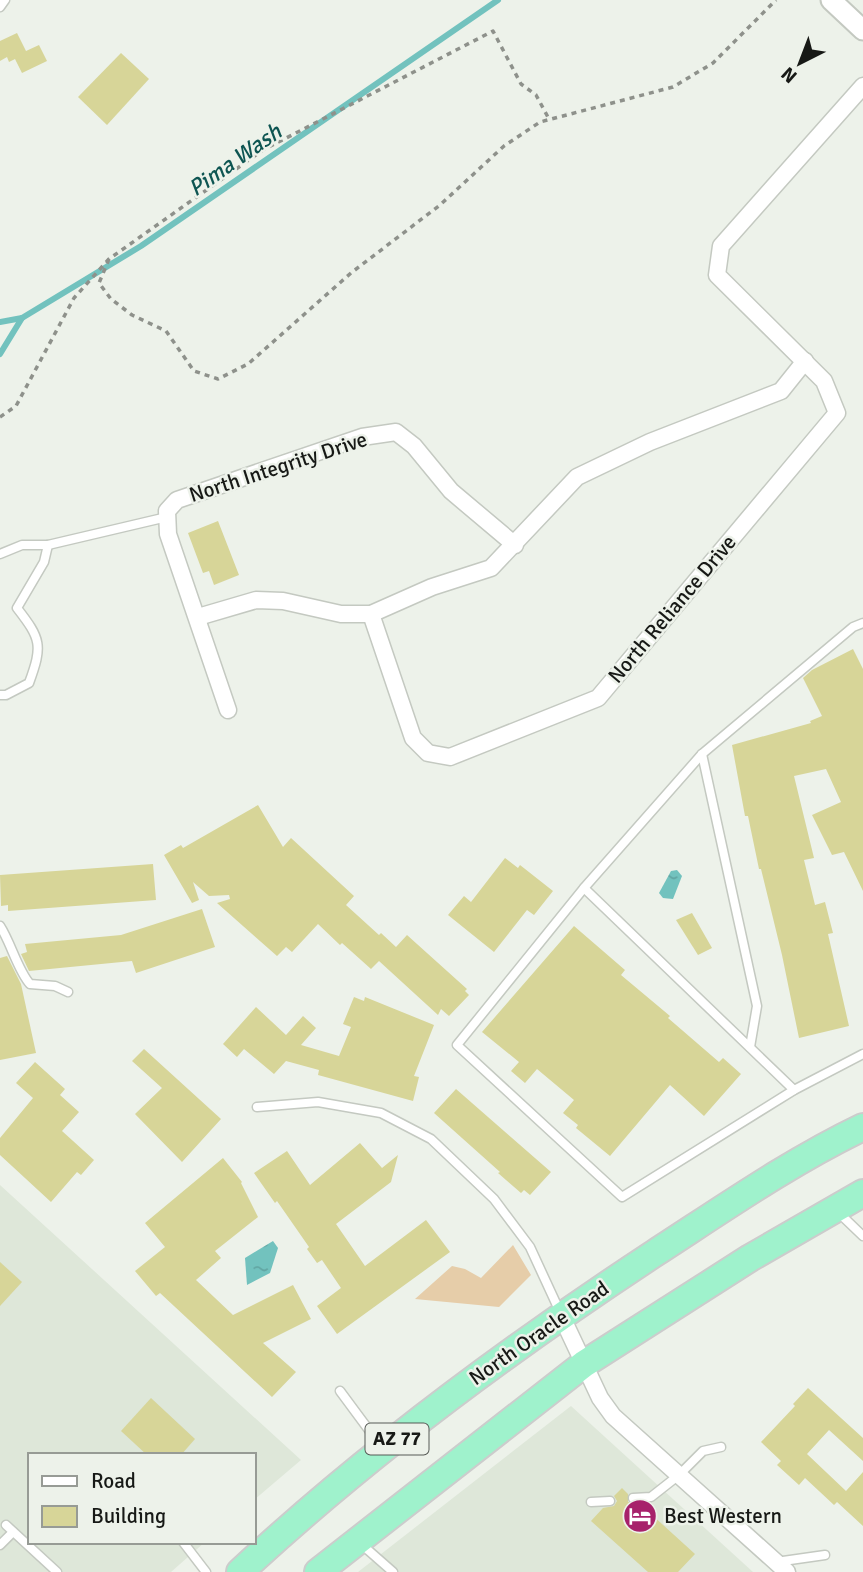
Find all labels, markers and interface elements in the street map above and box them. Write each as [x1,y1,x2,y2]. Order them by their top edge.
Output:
north arrow [765,28,835,98]
text: N [776,62,802,88]
water label: Pima Wash [183,117,288,203]
street label: North Integrity Drive [186,426,370,508]
street label: North Reliance Drive [602,530,742,688]
street label: North Oracle Road [464,1275,614,1391]
road number: AZ 77 [366,1424,428,1455]
legend [28,1453,256,1544]
text: Road [91,1468,136,1494]
hotel icon: Best Western [621,1497,659,1535]
text: Building [91,1503,166,1529]
place label: Best Western [664,1503,782,1529]

